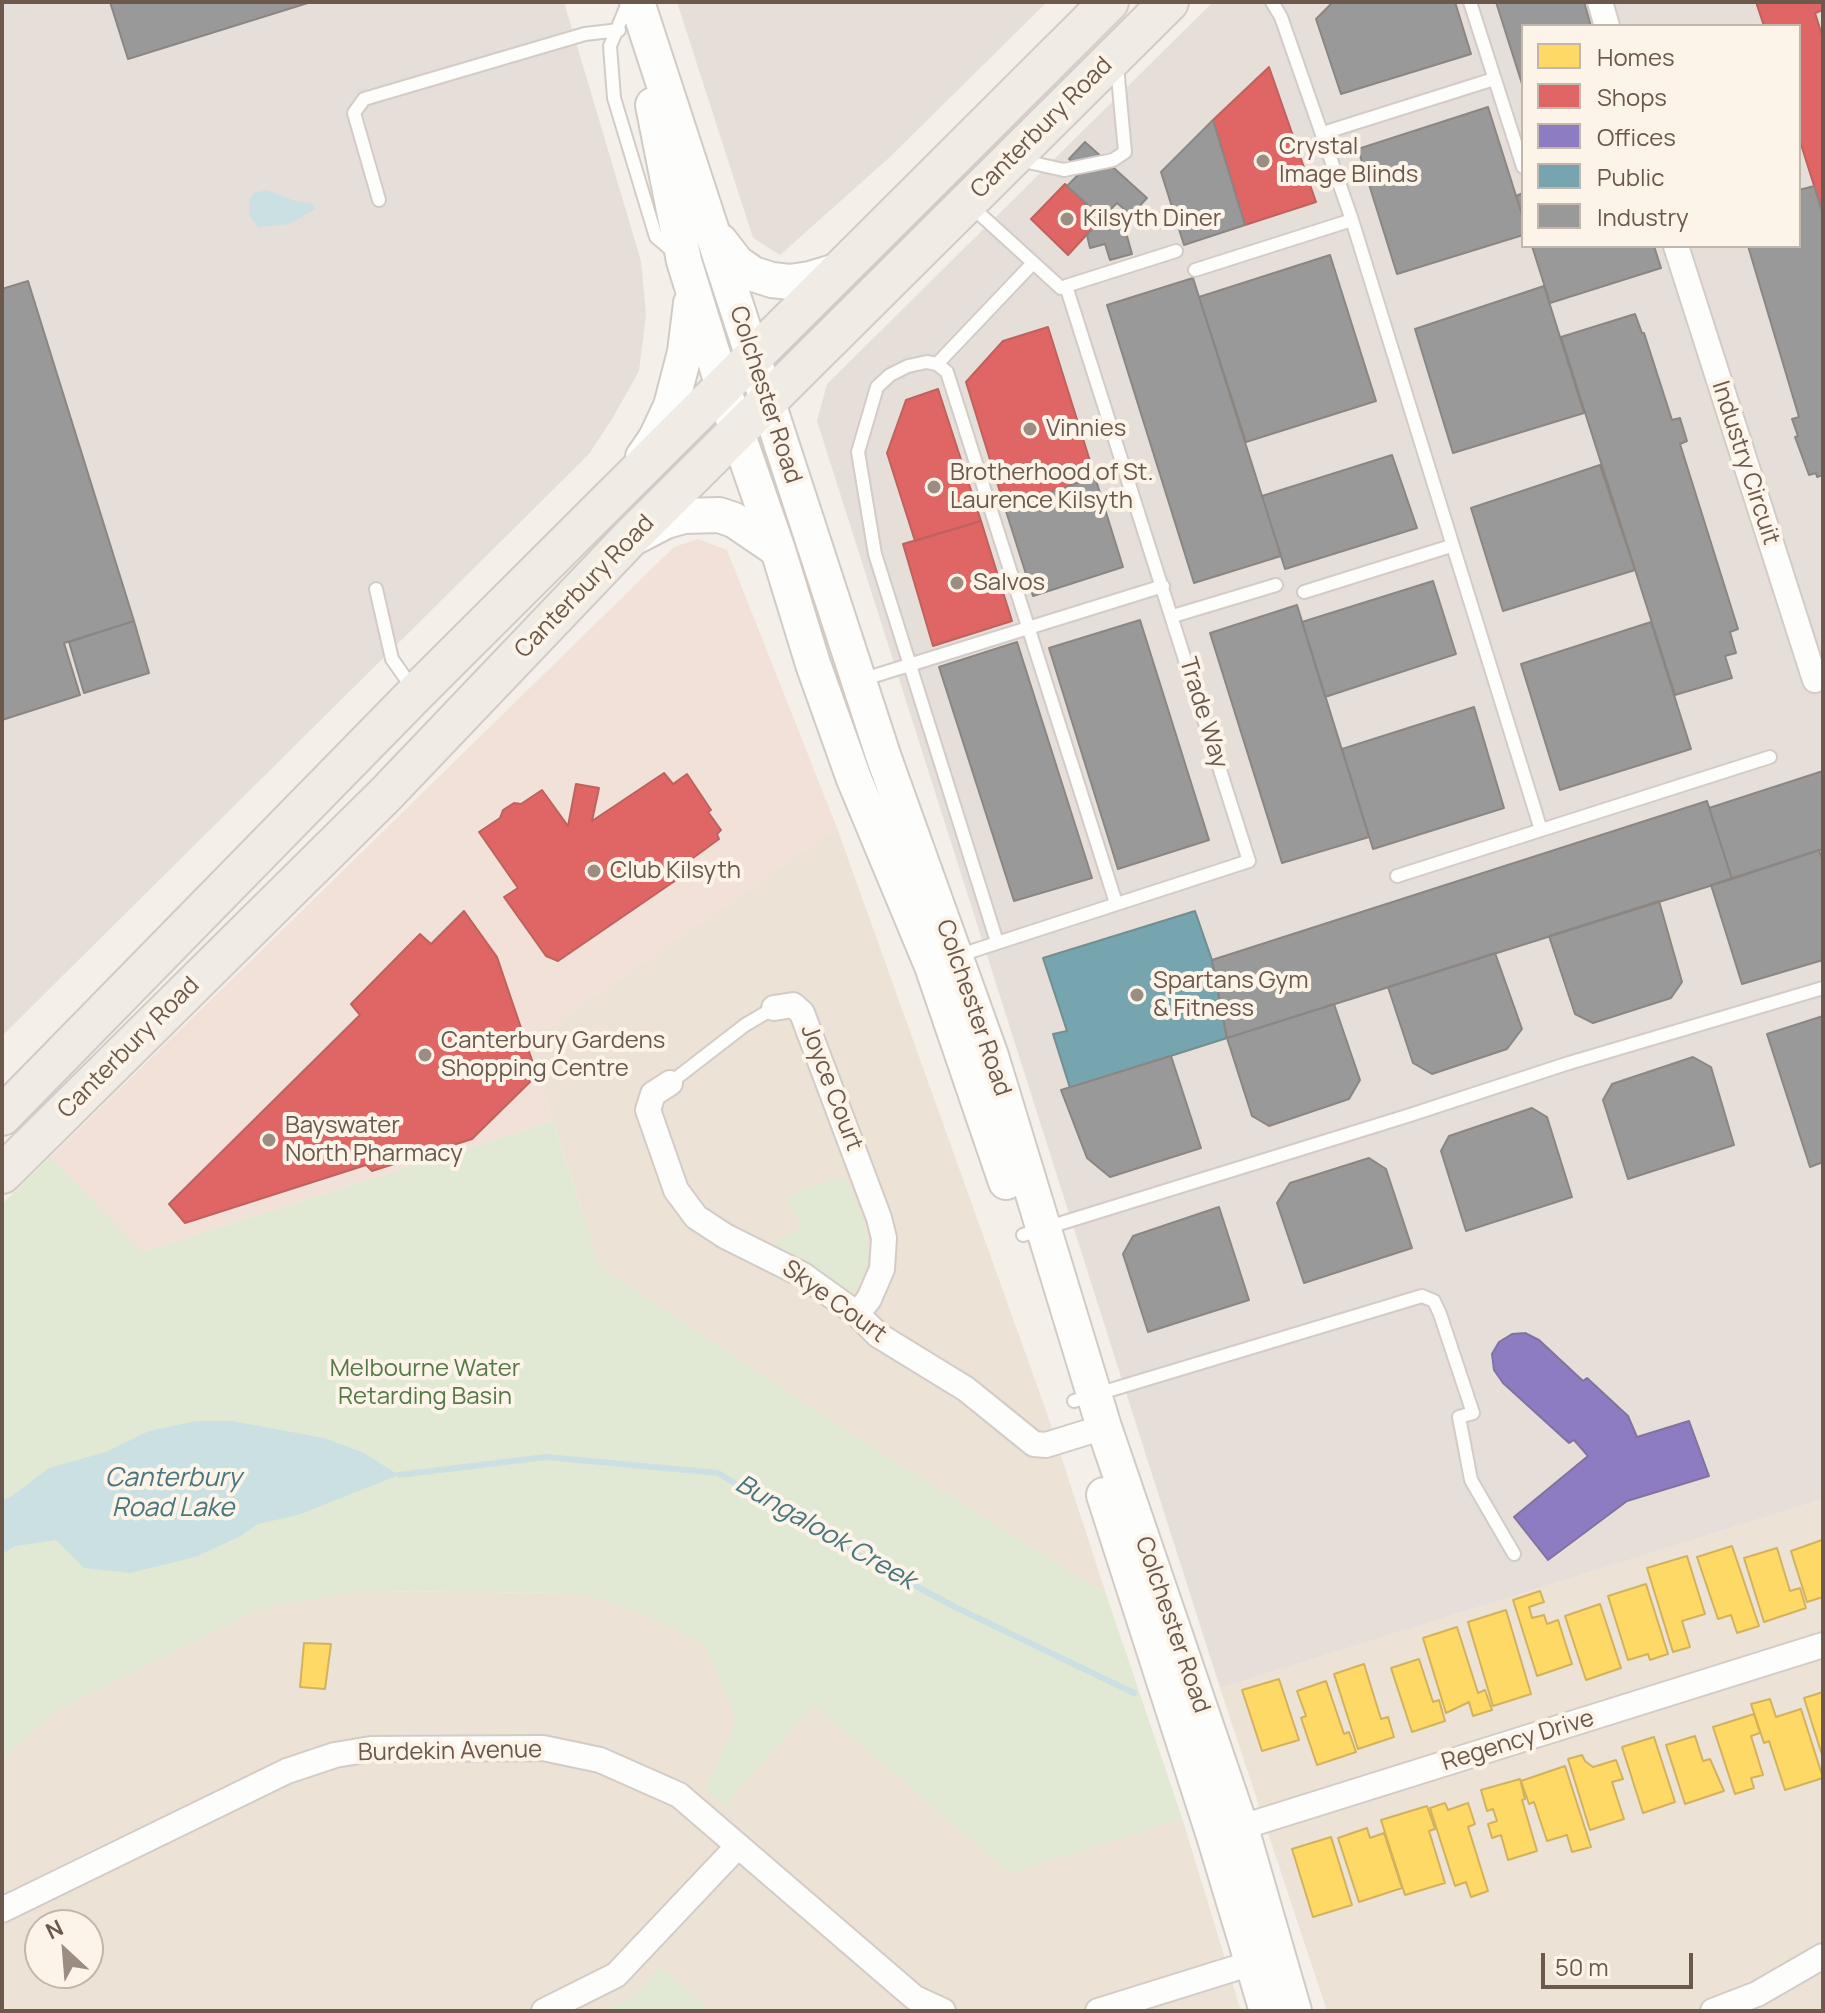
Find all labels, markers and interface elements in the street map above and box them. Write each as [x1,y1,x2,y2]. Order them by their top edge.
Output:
legend [1521,24,1801,248]
text: Homes [1597,40,1675,73]
street label: Canterbury Road [965,51,1119,205]
text: Shops [1597,80,1667,113]
text: Offices [1597,120,1676,153]
place label: Crystal Image Blinds [1279,133,1418,189]
marker: Crystal Image Blinds [1254,152,1272,170]
text: Public [1597,160,1664,193]
text: Industry [1597,200,1689,233]
place label: Kilsyth Diner [1083,205,1221,233]
marker: Kilsyth Diner [1058,210,1076,228]
street label: Colchester Road [723,303,807,487]
street label: Industry Circuit [1705,378,1785,548]
place label: Vinnies [1046,415,1126,443]
marker: Vinnies [1021,420,1039,438]
place label: Brotherhood of St. Laurence Kilsyth [950,459,1154,515]
marker: Brotherhood of St. Laurence Kilsyth [925,478,943,496]
street label: Canterbury Road [509,509,661,665]
place label: Salvos [973,569,1045,597]
marker: Salvos [948,574,966,592]
street label: Trade Way [1173,654,1233,772]
place label: Club Kilsyth [610,857,741,885]
marker: Club Kilsyth [585,862,603,880]
street label: Colchester Road [929,916,1017,1100]
place label: Spartans Gym & Fitness [1153,967,1309,1023]
street label: Canterbury Road [52,971,206,1125]
marker: Spartans Gym & Fitness [1128,986,1146,1004]
street label: Joyce Court [794,1021,868,1155]
place label: Canterbury Gardens Shopping Centre [441,1027,665,1083]
marker: Canterbury Gardens Shopping Centre [416,1046,434,1064]
place label: Bayswater North Pharmacy [285,1112,463,1168]
marker: Bayswater North Pharmacy [260,1131,278,1149]
street label: Skye Court [776,1255,892,1349]
park label: Melbourne Water Retarding Basin [330,1355,520,1411]
water label: Canterbury Road Lake [105,1463,241,1524]
water label: Bungalook Creek [729,1469,921,1597]
street label: Colchester Road [1128,1533,1216,1717]
street label: Regency Drive [1438,1704,1598,1778]
street label: Burdekin Avenue [358,1736,542,1768]
north arrow [24,1909,104,1989]
text: N [41,1912,68,1946]
scale bar [1545,1937,1697,1987]
text: 50 m [1555,1950,1609,1983]

